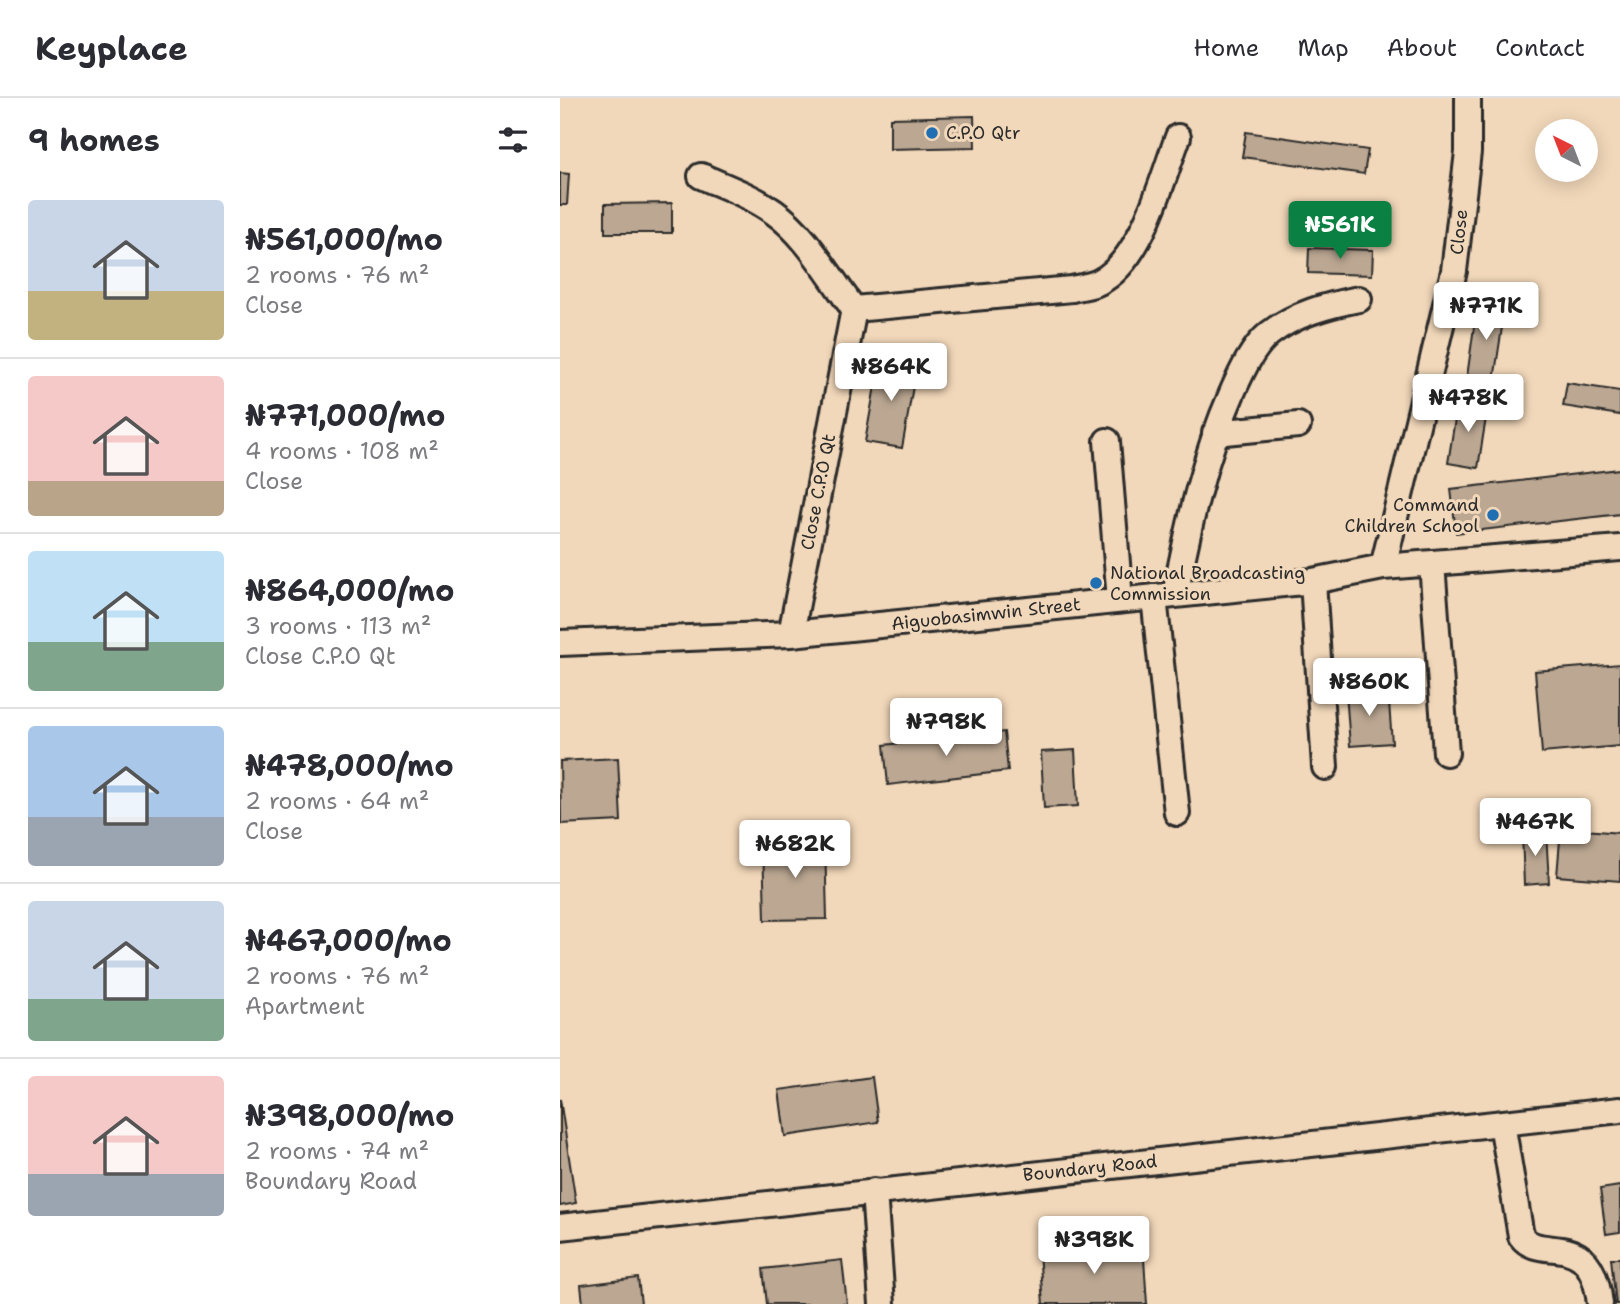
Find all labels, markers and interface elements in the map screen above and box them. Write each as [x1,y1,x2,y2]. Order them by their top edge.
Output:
text: Keyplace [35,26,188,71]
text: Home [1193,32,1259,64]
text: Map [1297,32,1349,64]
text: About [1387,32,1457,64]
text: Contact [1495,32,1585,64]
north arrow [1535,119,1598,182]
map controls [1535,119,1598,182]
text: 9 homes [28,120,160,161]
icon: filters [494,121,532,159]
place label: C.P.O Qtr [946,121,1020,145]
marker: C.P.O Qtr [924,125,940,141]
pin: ₦561K [1291,202,1389,261]
street label: Close [1445,208,1473,256]
text: ₦561K [1305,209,1375,239]
text: ₦561,000/mo [245,219,443,260]
icon: home [84,228,168,312]
text: 2 rooms · 76 m² [245,260,429,290]
pin: ₦771K [1437,282,1535,342]
text: Close [245,290,303,320]
text: ₦771K [1450,290,1522,320]
pin: ₦864K [842,344,940,403]
text: ₦864K [851,351,931,381]
pin: ₦478K [1419,374,1517,434]
text: ₦478K [1429,382,1507,412]
text: ₦771,000/mo [245,395,446,436]
icon: home [84,404,168,488]
street label: Close C.P.O Qt [795,432,841,552]
text: 4 rooms · 108 m² [245,436,439,466]
text: Close [245,466,303,496]
place label: Command Children School [1345,493,1480,538]
marker: Command Children School [1485,507,1501,523]
place label: National Broadcasting Commission [1110,561,1305,606]
text: ₦864,000/mo [245,570,455,611]
marker: National Broadcasting Commission [1088,575,1104,591]
icon: home [84,579,168,663]
street label: Aiguobasimwin Street [890,592,1082,636]
text: 3 rooms · 113 m² [245,611,431,641]
text: Close C.P.O Qt [245,641,396,671]
pin: ₦860K [1320,658,1418,718]
text: ₦860K [1329,666,1409,696]
pin: ₦798K [897,698,995,758]
text: ₦798K [906,706,986,736]
text: ₦478,000/mo [245,745,454,786]
icon: home [84,754,168,838]
text: 2 rooms · 64 m² [245,786,429,816]
pin: ₦467K [1486,798,1584,858]
text: ₦467K [1496,806,1574,836]
text: Close [245,816,303,846]
pin: ₦682K [746,820,844,880]
text: ₦682K [755,828,835,858]
text: ₦467,000/mo [245,920,452,961]
icon: home [84,929,168,1013]
text: 2 rooms · 76 m² [245,961,429,991]
text: Apartment [245,991,365,1021]
text: ₦398,000/mo [245,1095,454,1136]
icon: home [84,1104,168,1188]
text: 2 rooms · 74 m² [245,1136,429,1166]
street label: Boundary Road [1022,1149,1158,1187]
text: Boundary Road [245,1166,417,1196]
pin: ₦398K [1045,1216,1143,1276]
text: ₦398K [1054,1224,1134,1254]

